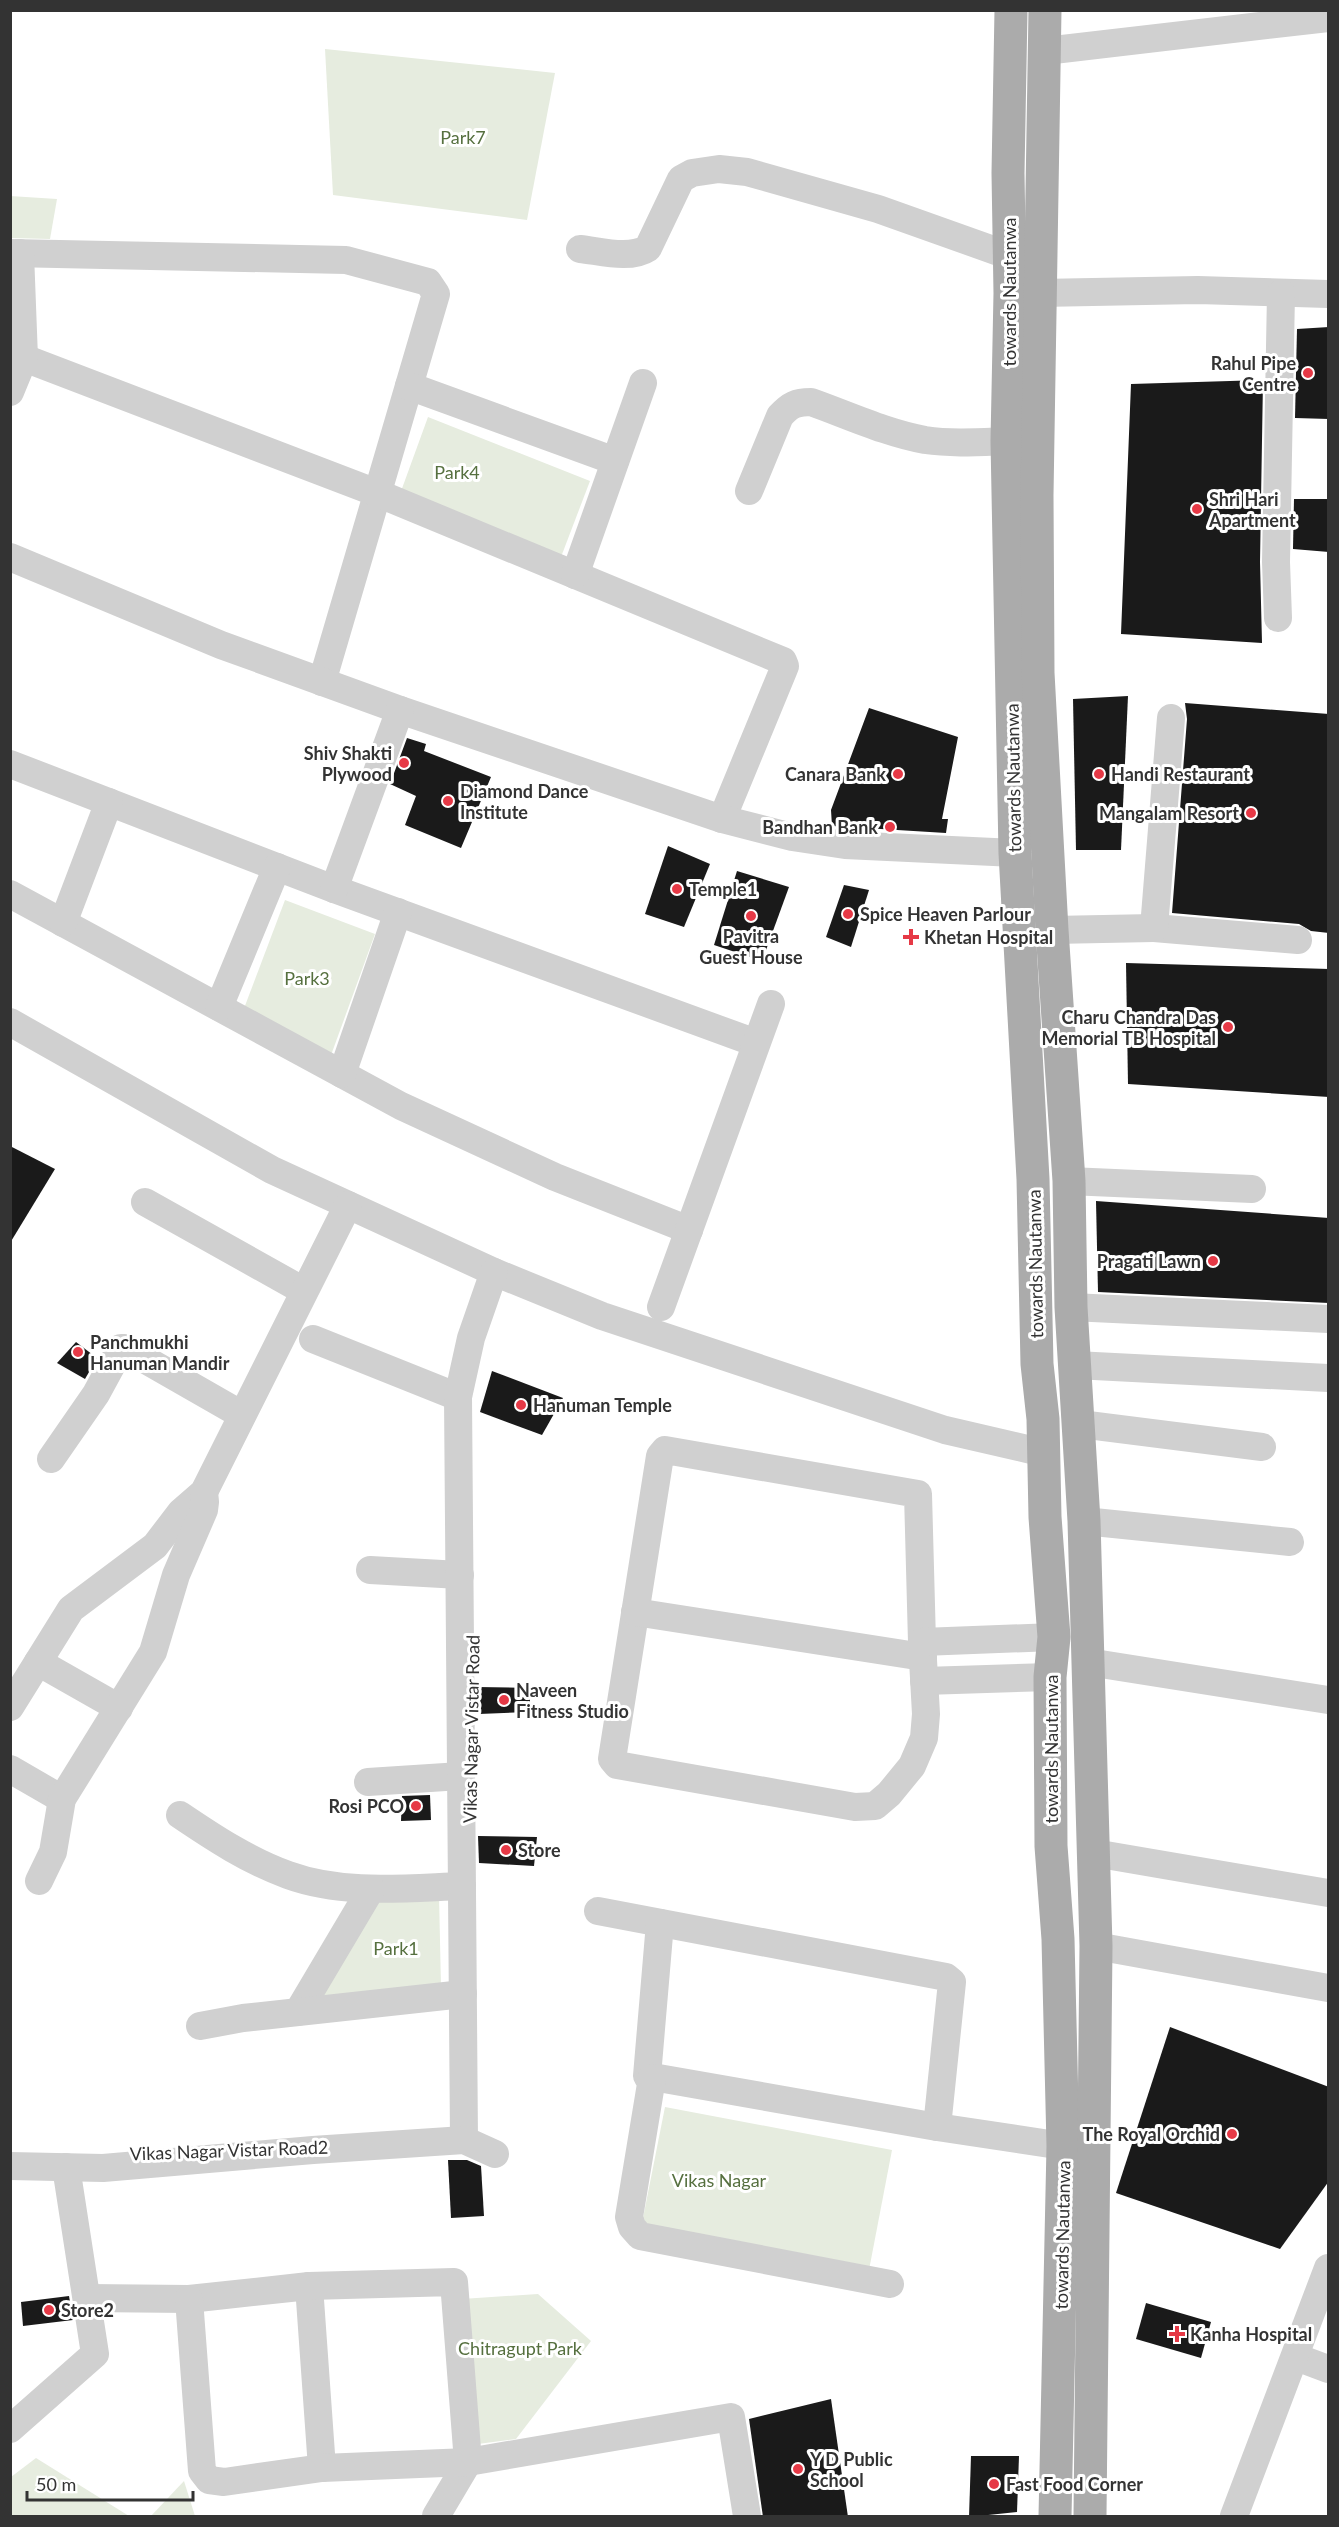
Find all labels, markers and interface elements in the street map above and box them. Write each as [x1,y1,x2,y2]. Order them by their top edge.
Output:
park label: Park7 [440,126,486,148]
street label: towards Nautanwa [998,218,1020,366]
place label: Rahul Pipe Centre [1211,352,1296,395]
marker: Rahul Pipe Centre [1301,366,1315,380]
park label: Park4 [434,461,480,483]
place label: Shri Hari Apartment [1208,488,1296,531]
marker: Shri Hari Apartment [1190,502,1204,516]
street label: towards Nautanwa [1001,703,1025,853]
place label: Shiv Shakti Plywood [304,742,392,785]
marker: Shiv Shakti Plywood [397,756,411,770]
place label: Canara Bank [785,763,886,785]
place label: Handi Restaurant [1111,763,1250,785]
marker: Canara Bank [891,767,905,781]
marker: Handi Restaurant [1092,767,1106,781]
place label: Diamond Dance Institute [460,780,589,823]
marker: Diamond Dance Institute [441,794,455,808]
place label: Mangalam Resort [1099,802,1239,824]
marker: Mangalam Resort [1244,806,1258,820]
place label: Bandhan Bank [762,816,878,838]
marker: Bandhan Bank [883,820,897,834]
place label: Temple1 [689,878,757,900]
marker: Temple1 [670,882,684,896]
place label: Spice Heaven Parlour [860,903,1031,925]
marker: Spice Heaven Parlour [841,907,855,921]
marker: Pavitra Guest House [744,909,758,923]
place label: Pavitra Guest House [699,925,803,968]
place label: Khetan Hospital [924,926,1053,948]
marker: Khetan Hospital [902,928,920,946]
park label: Park3 [284,967,330,989]
place label: Charu Chandra Das Memorial TB Hospital [1042,1006,1216,1049]
marker: Charu Chandra Das Memorial TB Hospital [1221,1020,1235,1034]
street label: towards Nautanwa [1023,1189,1047,1339]
place label: Pragati Lawn [1097,1250,1201,1272]
marker: Pragati Lawn [1206,1254,1220,1268]
place label: Panchmukhi Hanuman Mandir [90,1331,230,1374]
marker: Panchmukhi Hanuman Mandir [71,1345,85,1359]
place label: Hanuman Temple [533,1394,672,1416]
marker: Hanuman Temple [514,1398,528,1412]
street label: Vikas Nagar Vistar Road [458,1635,484,1823]
street label: towards Nautanwa [1040,1675,1062,1823]
place label: Naveen Fitness Studio [516,1679,629,1722]
marker: Naveen Fitness Studio [497,1693,511,1707]
place label: Rosi PCO [329,1795,404,1817]
marker: Rosi PCO [409,1799,423,1813]
place label: Store [518,1839,561,1861]
marker: Store [499,1843,513,1857]
park label: Park1 [373,1937,419,1959]
place label: The Royal Orchid [1083,2123,1220,2145]
marker: The Royal Orchid [1225,2127,1239,2141]
street label: Vikas Nagar Vistar Road2 [129,2136,329,2164]
street label: towards Nautanwa [1050,2160,1074,2310]
park label: Vikas Nagar [672,2169,767,2191]
place label: Store2 [61,2299,114,2321]
marker: Store2 [42,2303,56,2317]
place label: Kanha Hospital [1190,2323,1312,2345]
marker: Kanha Hospital [1168,2325,1186,2343]
park label: Chitragupt Park [458,2337,583,2359]
place label: Y D Public School [809,2448,893,2491]
marker: Y D Public School [791,2462,805,2476]
scale bar [27,2464,194,2502]
text: 50 m [36,2473,76,2495]
place label: Fast Food Corner [1006,2473,1143,2495]
marker: Fast Food Corner [987,2477,1001,2491]

